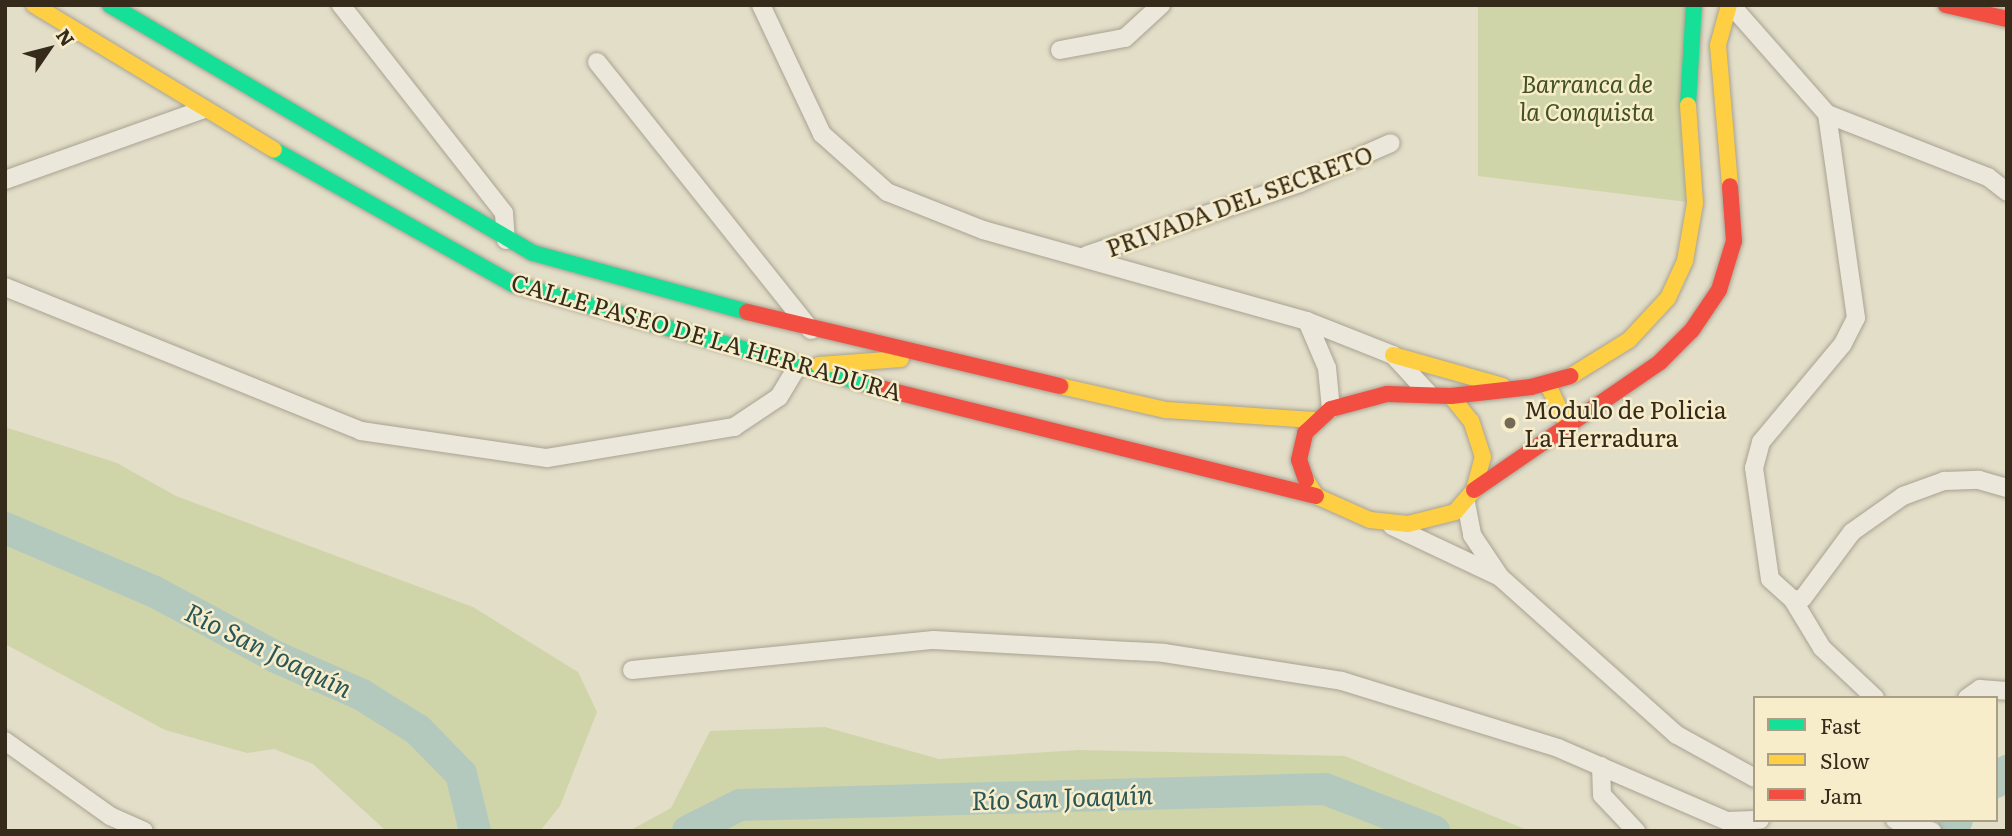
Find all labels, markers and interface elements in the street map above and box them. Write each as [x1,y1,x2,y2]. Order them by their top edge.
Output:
north arrow [14,14,84,84]
text: N [50,22,82,52]
park label: Barranca de la Conquista [1520,69,1654,125]
street label: PRIVADA DEL SECRETO [1102,138,1376,262]
street label: CALLE PASEO DE LA HERRADURA [508,266,906,406]
place label: Modulo de Policia La Herradura [1524,395,1727,451]
marker: Modulo de Policia La Herradura [1502,415,1518,431]
water label: Río San Joaquín [180,595,358,703]
legend [1753,696,1998,822]
text: Fast [1820,709,1861,740]
text: Slow [1820,744,1870,775]
water label: Río San Joaquín [971,777,1153,815]
text: Jam [1820,779,1862,810]

